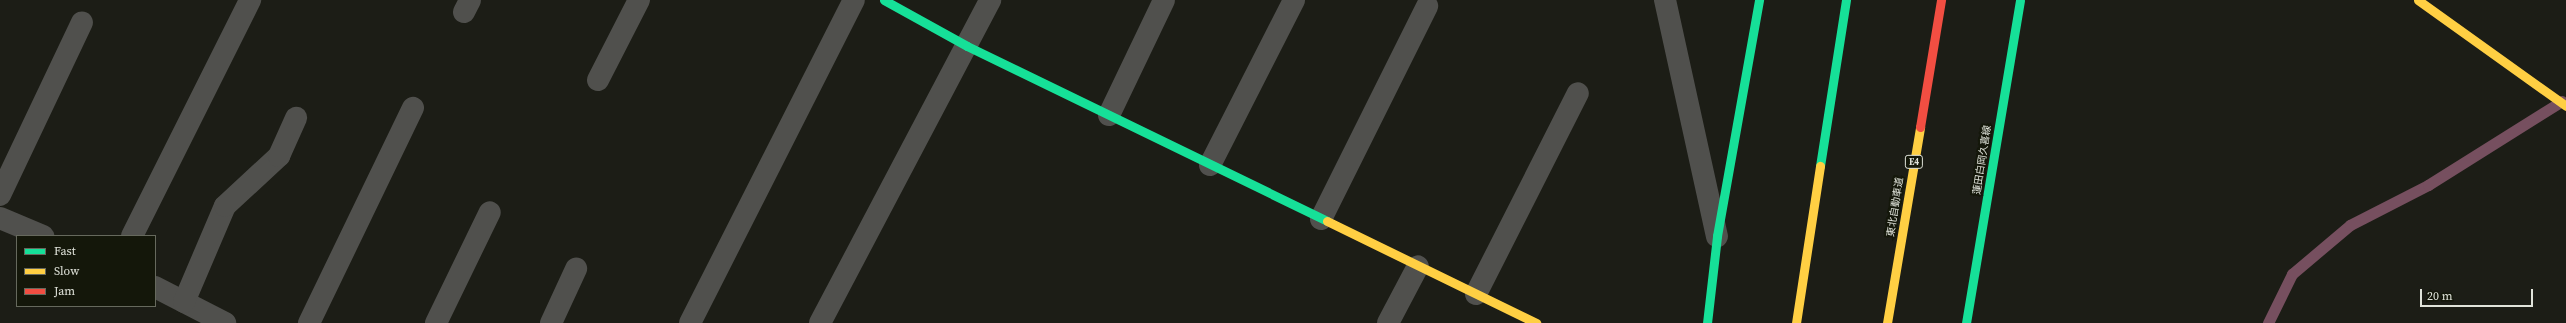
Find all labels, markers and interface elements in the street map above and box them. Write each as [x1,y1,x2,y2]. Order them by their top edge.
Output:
street label: 蓮田白岡久喜線 [1971,124,1993,196]
road number: E4 [1904,155,1924,169]
street label: 東北自動車道 [1884,176,1906,238]
legend [16,235,156,307]
text: Fast [54,243,76,259]
text: Slow [54,263,79,279]
scale bar [2422,281,2535,307]
text: Jam [54,283,75,299]
text: 20 m [2427,288,2453,304]

